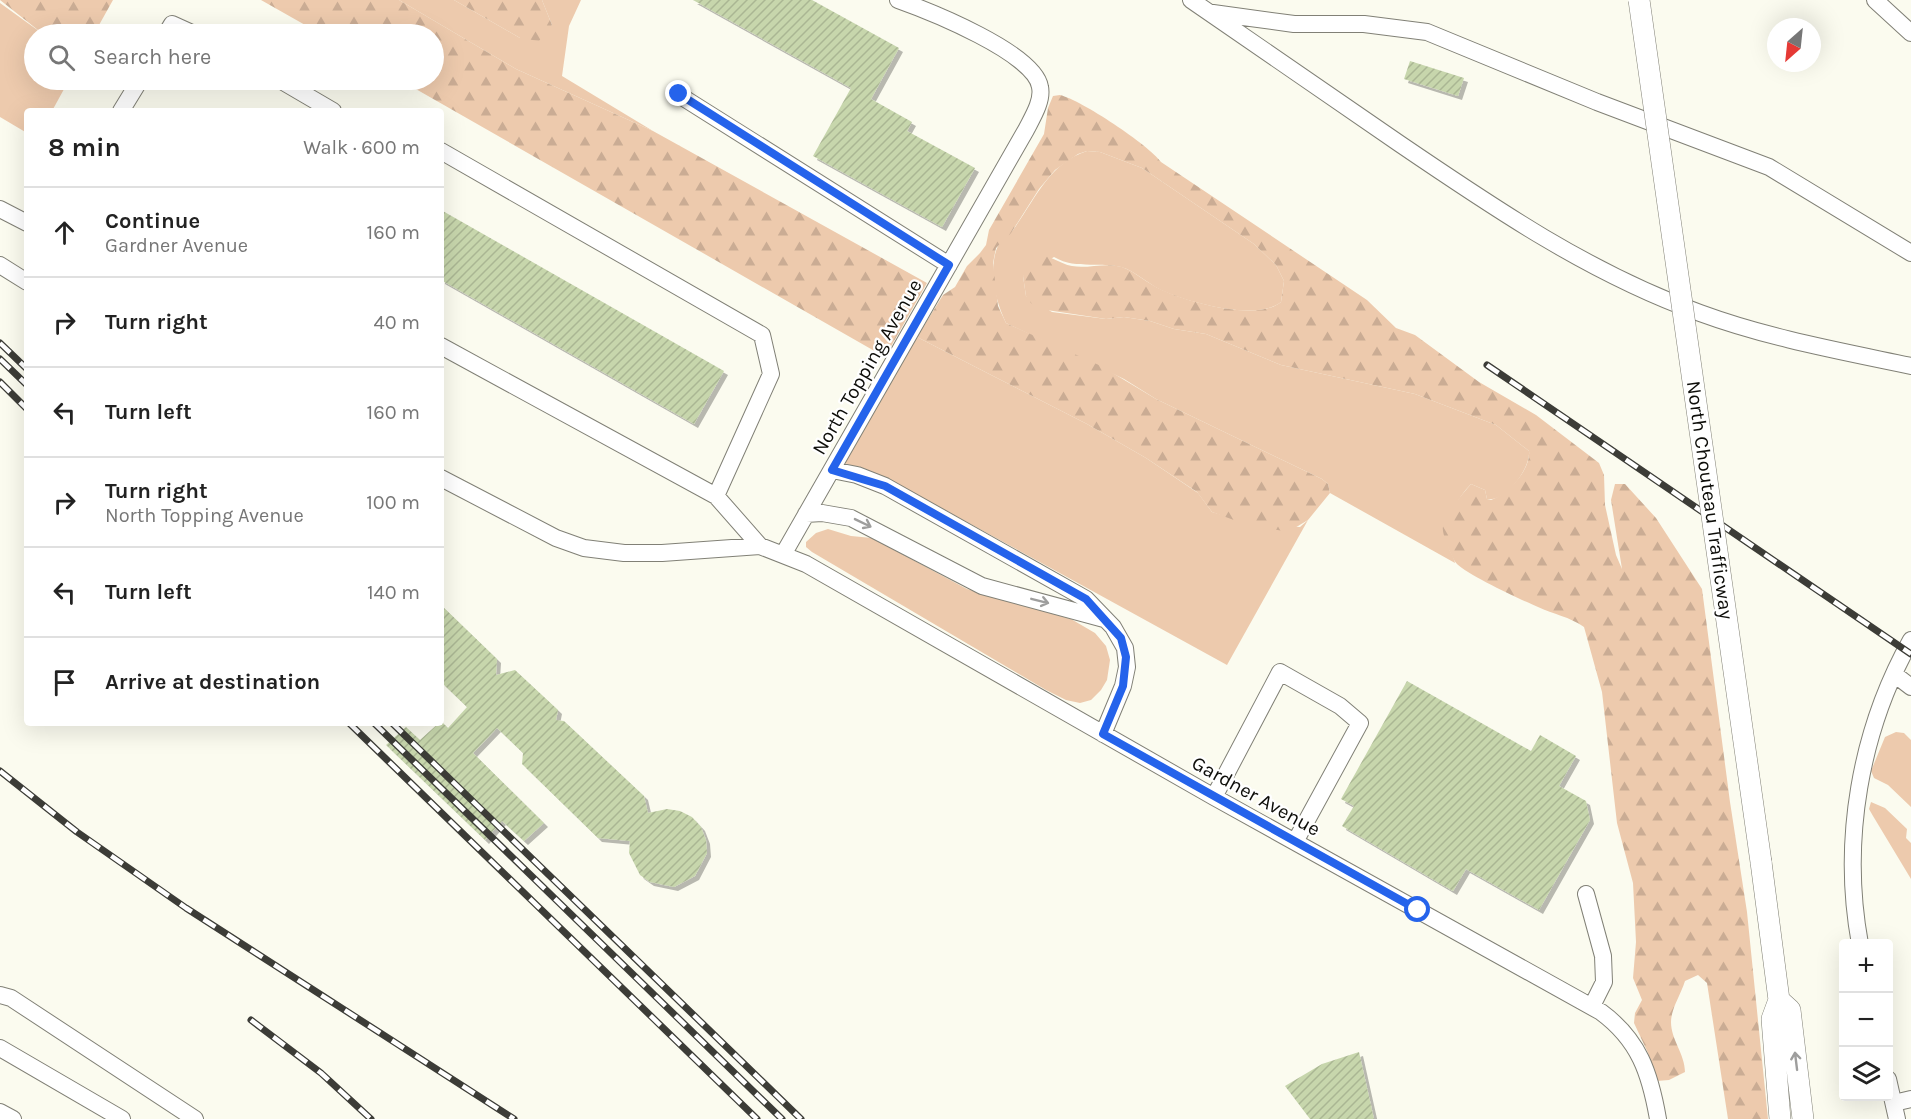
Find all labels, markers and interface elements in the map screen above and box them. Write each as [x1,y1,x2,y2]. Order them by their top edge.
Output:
north arrow [1767,18,1821,72]
search box [24,24,444,90]
icon: search [45,41,78,74]
text: Search here [93,44,211,70]
route end [665,80,691,106]
text: 8 min [48,132,121,163]
text: Walk · 600 m [303,136,420,159]
text: Continue [105,208,200,234]
icon: ahead [48,216,81,249]
text: 160 m [367,221,420,244]
text: Gardner Avenue [105,234,248,257]
street label: North Topping Avenue [807,275,927,459]
icon: right [48,306,81,339]
text: Turn right [105,309,208,335]
text: 40 m [374,311,420,334]
street label: North Chouteau Trafficway [1682,379,1738,621]
icon: left [48,396,81,429]
text: Turn left [105,399,192,425]
text: 160 m [367,401,420,424]
text: Turn right [105,478,208,504]
icon: right [48,486,81,519]
text: 100 m [366,491,420,514]
text: North Topping Avenue [105,504,304,527]
one-way arrow [853,518,871,530]
icon: left [48,576,81,609]
text: Turn left [105,579,192,605]
text: 140 m [367,581,420,604]
one-way arrow [1030,596,1049,608]
icon: arrive [48,666,81,699]
text: Arrive at destination [105,669,320,695]
street label: Gardner Avenue [1188,751,1324,841]
route start [1404,896,1430,922]
map controls [1839,939,1893,1101]
button: + [1839,939,1893,993]
button: − [1839,993,1893,1047]
button: layers [1839,1047,1893,1101]
one-way arrow [1790,1051,1801,1071]

